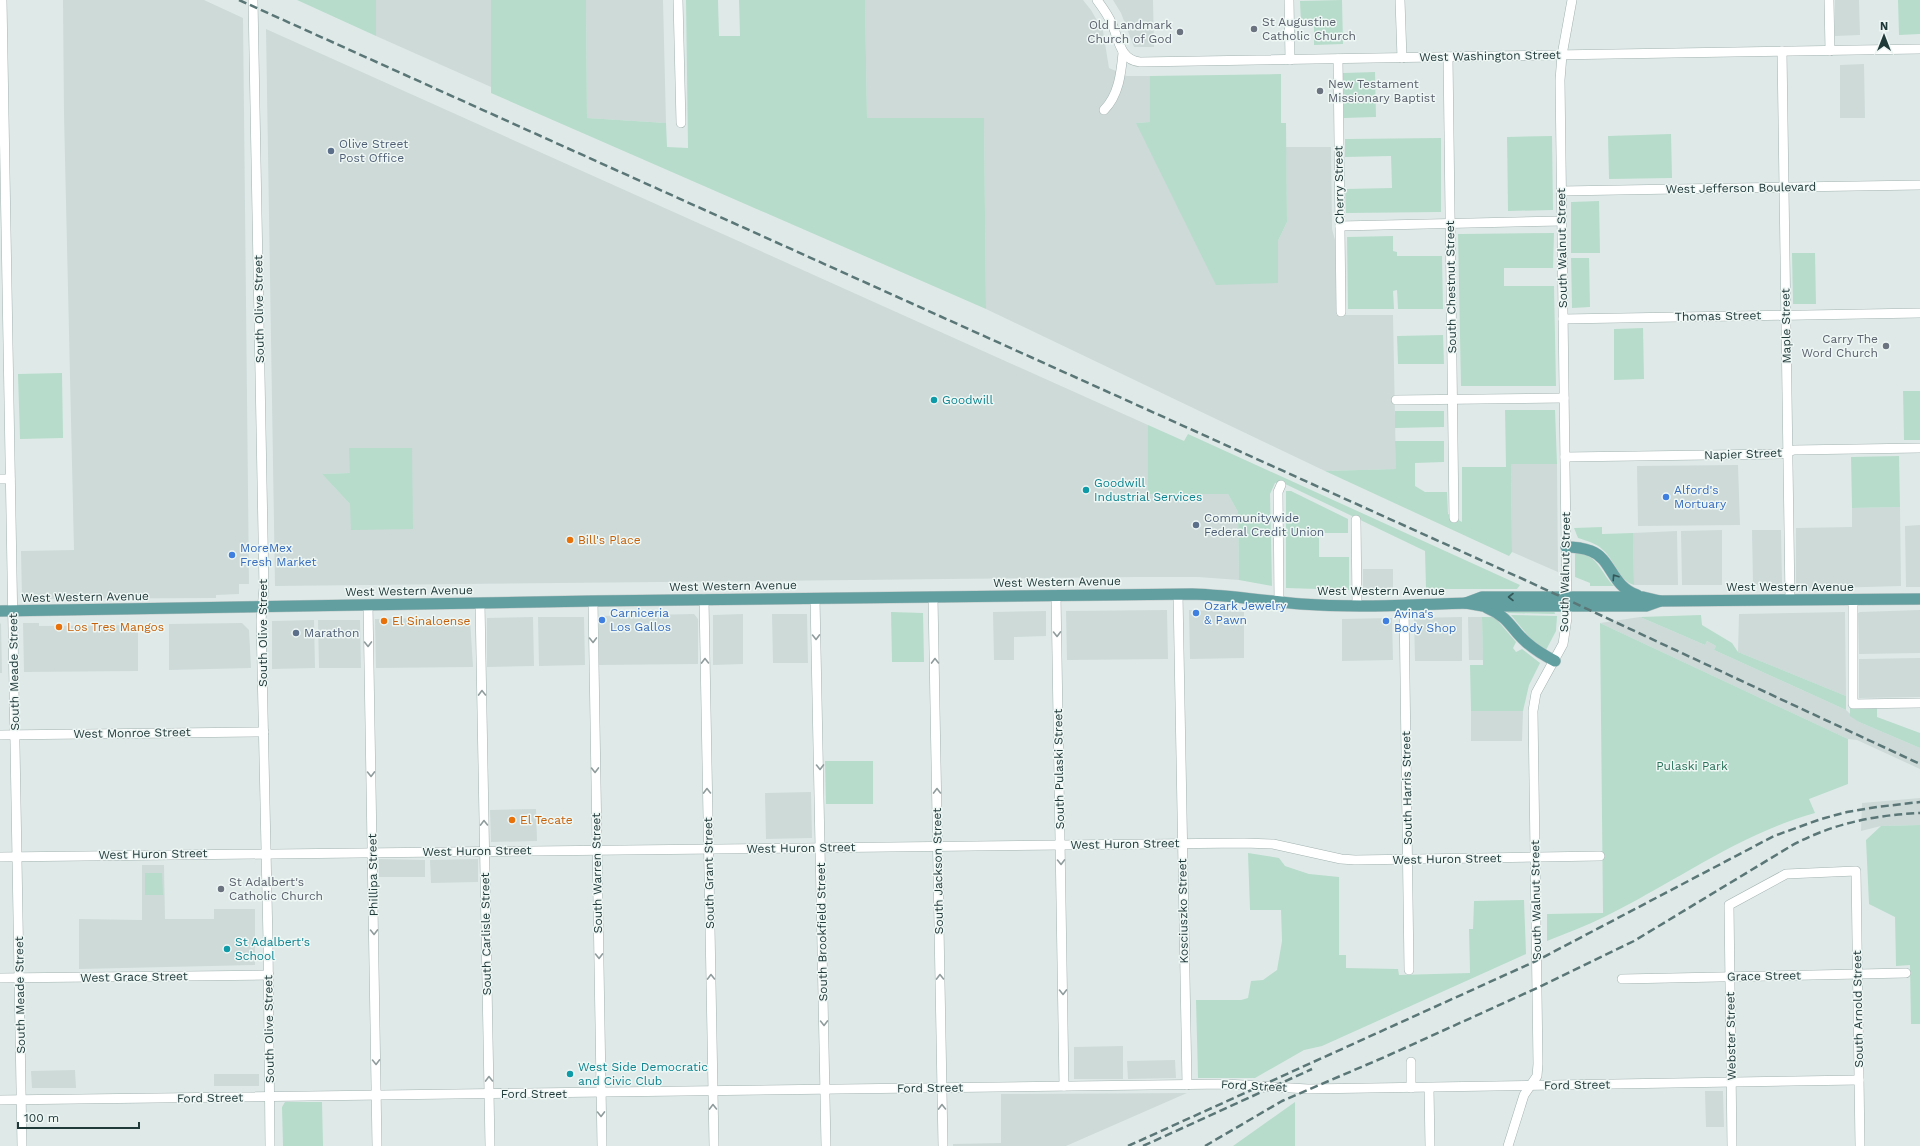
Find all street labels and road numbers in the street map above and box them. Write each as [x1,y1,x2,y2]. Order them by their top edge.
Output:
street label: West Washington Street [1419,48,1561,64]
street label: Cherry Street [1331,146,1347,224]
street label: West Jefferson Boulevard [1666,180,1816,196]
street label: South Walnut Street [1554,188,1570,308]
street label: South Chestnut Street [1443,220,1459,354]
street label: South Olive Street [251,255,267,363]
street label: Maple Street [1778,288,1794,364]
street label: Thomas Street [1675,308,1761,324]
street label: Napier Street [1704,446,1782,462]
street label: South Walnut Street [1557,512,1573,632]
street label: West Western Avenue [993,574,1121,590]
street label: West Western Avenue [669,578,797,594]
street label: South Olive Street [256,579,270,687]
street label: West Western Avenue [1726,580,1854,594]
street label: West Western Avenue [345,583,473,599]
street label: West Western Avenue [1317,584,1445,598]
street label: West Western Avenue [21,589,149,605]
street label: South Meade Street [6,613,22,731]
street label: South Pulaski Street [1051,709,1067,829]
street label: West Monroe Street [73,725,191,741]
street label: South Harris Street [1399,731,1415,845]
street label: South Jackson Street [930,808,946,934]
street label: South Warren Street [589,813,605,933]
street label: South Grant Street [701,817,717,929]
street label: Phillipa Street [365,834,381,916]
street label: West Huron Street [1070,836,1180,852]
street label: West Huron Street [746,840,856,856]
street label: South Walnut Street [1528,840,1544,960]
street label: West Huron Street [422,843,532,859]
street label: West Huron Street [98,846,208,862]
street label: West Huron Street [1392,851,1502,867]
street label: Kosciuszko Street [1175,858,1191,964]
street label: South Brookfield Street [814,862,830,1002]
street label: South Carlisle Street [478,873,494,995]
street label: South Meade Street [12,936,28,1054]
street label: South Arnold Street [1850,950,1866,1068]
street label: Grace Street [1727,968,1801,984]
street label: West Grace Street [80,969,188,985]
street label: South Olive Street [261,975,277,1083]
street label: Webster Street [1723,992,1739,1080]
street label: Ford Street [1221,1077,1287,1095]
street label: Ford Street [1544,1077,1610,1093]
street label: Ford Street [897,1080,963,1096]
street label: Ford Street [501,1087,567,1101]
street label: Ford Street [177,1090,243,1106]

